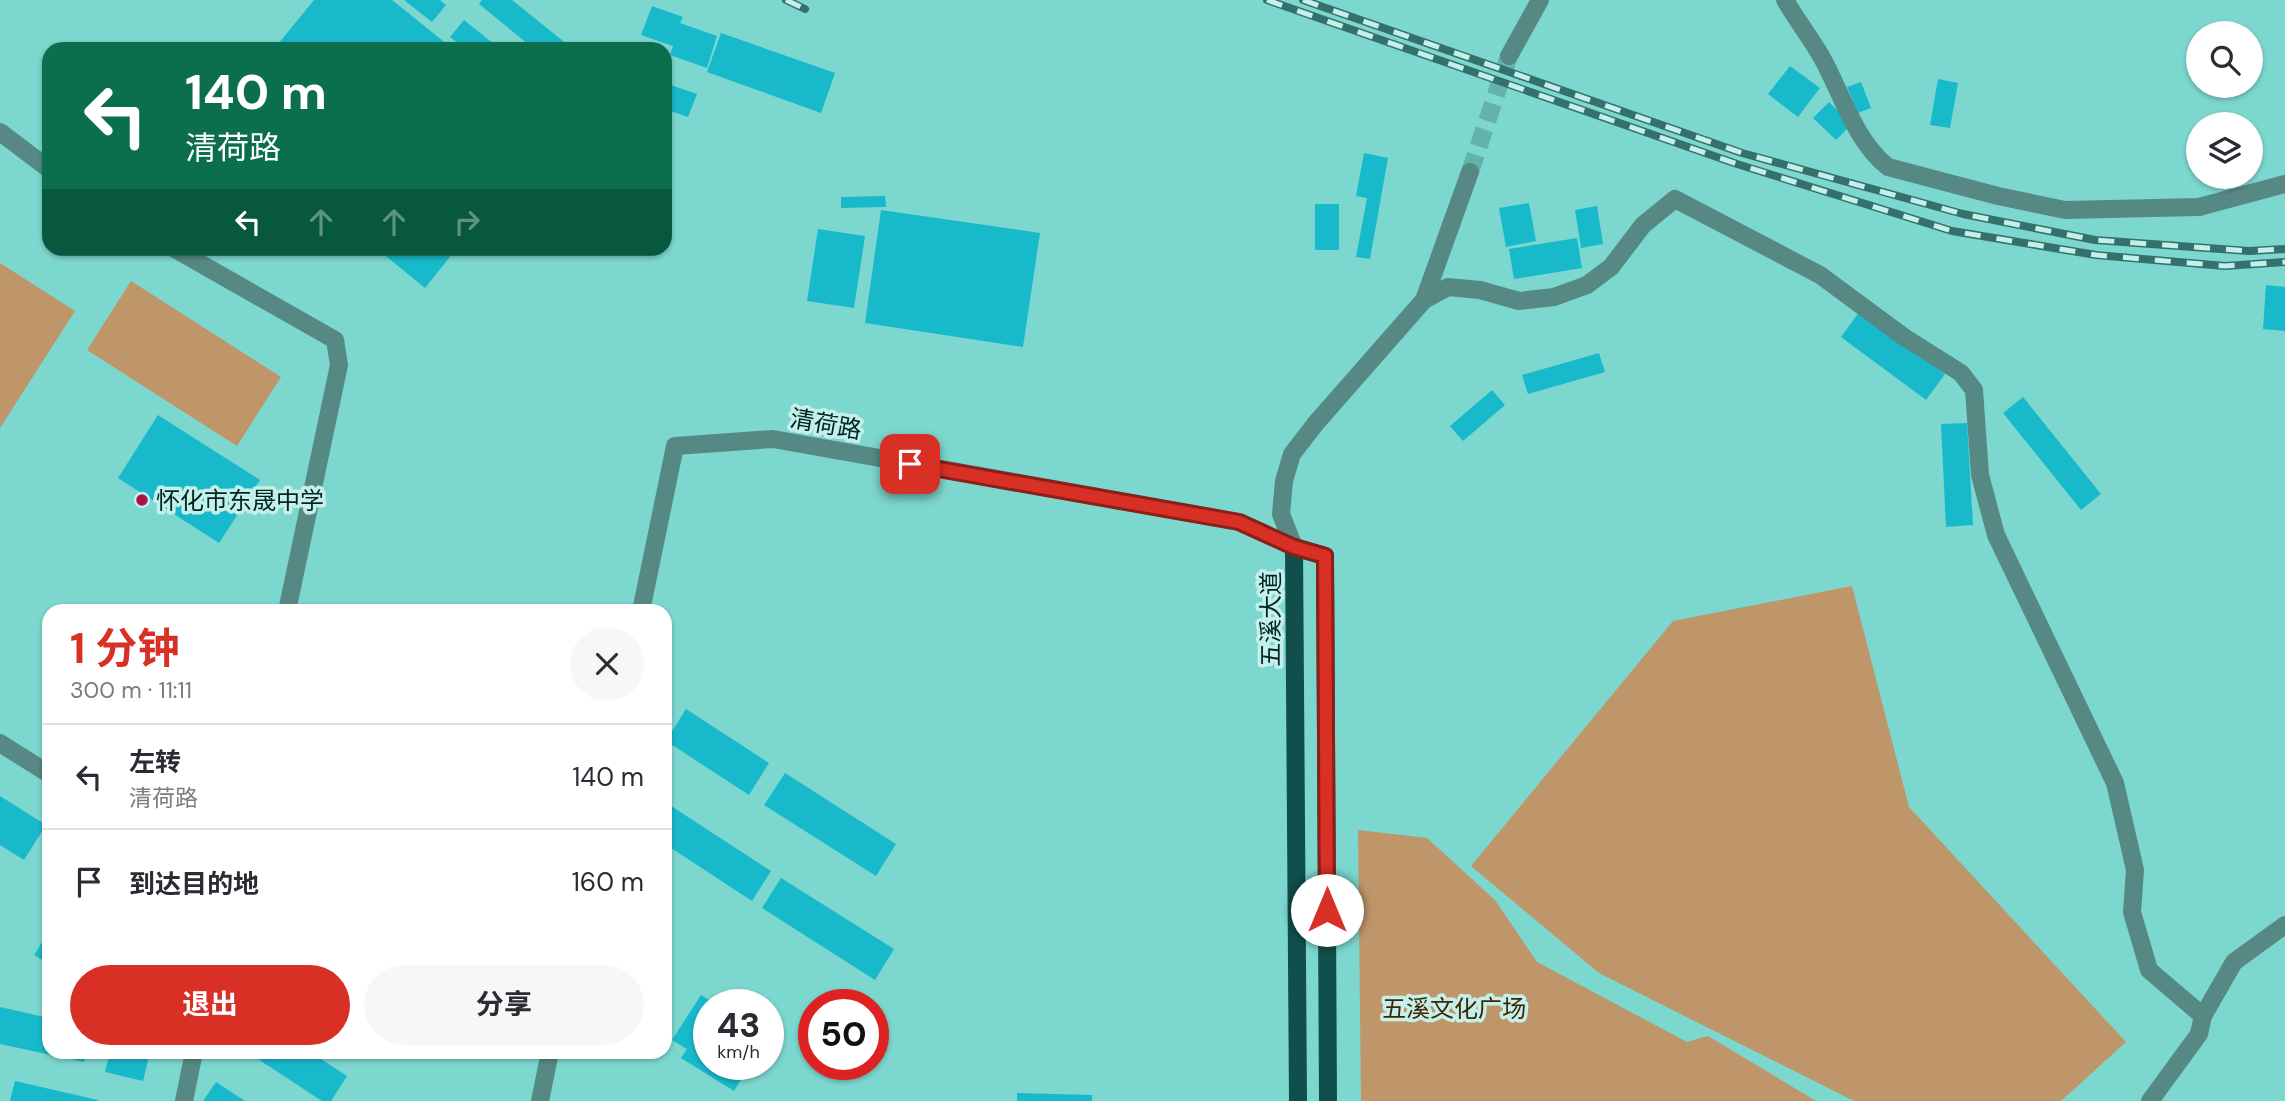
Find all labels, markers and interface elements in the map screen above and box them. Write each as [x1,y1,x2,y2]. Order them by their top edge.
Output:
map controls [2186,21,2263,189]
button: search [2186,21,2263,98]
text: 140 m [185,60,327,124]
icon: left [70,70,161,161]
button: layers [2186,112,2263,189]
text: 清荷路 [185,127,281,169]
icon: left [229,203,267,241]
icon: ahead [302,203,340,241]
icon: ahead [375,203,413,241]
icon: right [448,203,486,241]
street label: 清荷路 [788,402,864,446]
pin [880,434,940,494]
icon: arrive [891,445,929,483]
place label: 怀化市东晟中学 [156,485,324,516]
marker: 怀化市东晟中学 [134,492,150,508]
street label: 五溪大道 [1255,571,1286,667]
text: 1 分钟 [70,621,179,676]
button: close [570,627,644,701]
text: 300 m · 11:11 [70,675,192,705]
text: 左转 [129,745,181,779]
icon: left [70,758,108,796]
text: 140 m [572,760,644,794]
text: 清荷路 [129,783,198,813]
icon: arrive [70,863,108,901]
text: 160 m [572,865,644,899]
text: 到达目的地 [129,867,259,901]
position arrow [1290,873,1364,947]
button: 退出 [70,965,350,1045]
button: 分享 [364,965,644,1045]
speed limit sign: 50 [798,989,889,1080]
park label: 五溪文化广场 [1382,993,1526,1024]
text: 43 [717,1002,760,1048]
text: km/h [717,1040,760,1064]

